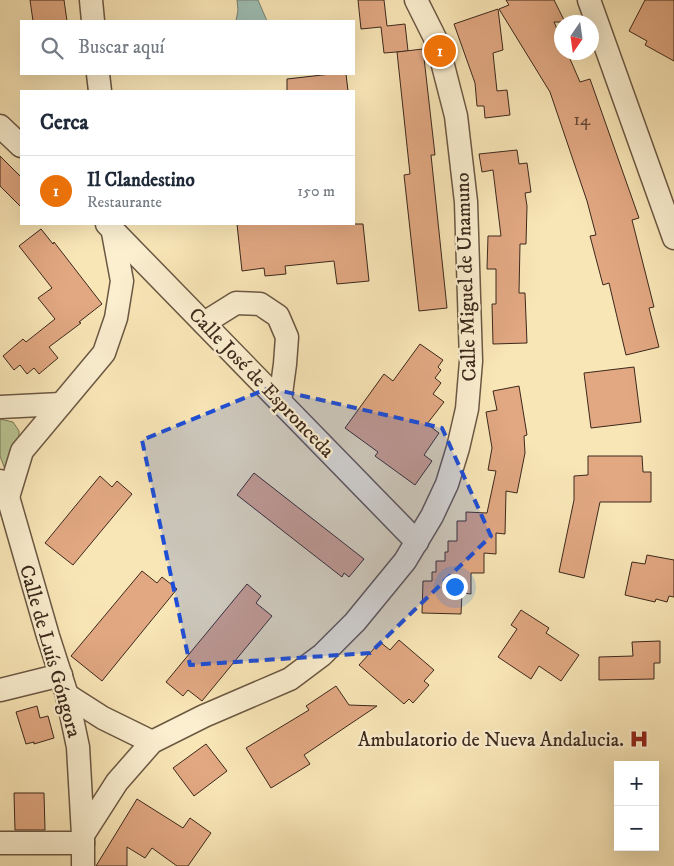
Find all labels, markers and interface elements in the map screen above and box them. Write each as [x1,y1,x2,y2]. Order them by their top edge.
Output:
north arrow [554,15,599,60]
search box [20,20,355,75]
pin: 1 [424,32,456,70]
icon: search [38,34,66,62]
text: Buscar aquí [78,36,164,59]
house number: 14 [574,109,591,131]
text: Cerca [40,110,88,136]
text: Il Clandestino [87,169,195,192]
street label: Calle Miguel de Unamuno [450,172,483,382]
text: 1 [53,181,59,201]
text: 150 m [297,181,335,201]
text: Restaurante [87,192,162,212]
street label: Calle José de Espronceda [183,303,339,464]
street label: Calle de Luís Góngora [13,562,86,741]
your location [442,574,468,600]
place label: Ambulatorio de Nueva Andalucia. [358,728,624,753]
hospital icon: Ambulatorio de Nueva Andalucia. [628,728,650,750]
map controls [614,761,659,851]
button: + [614,761,659,806]
button: − [614,806,659,851]

